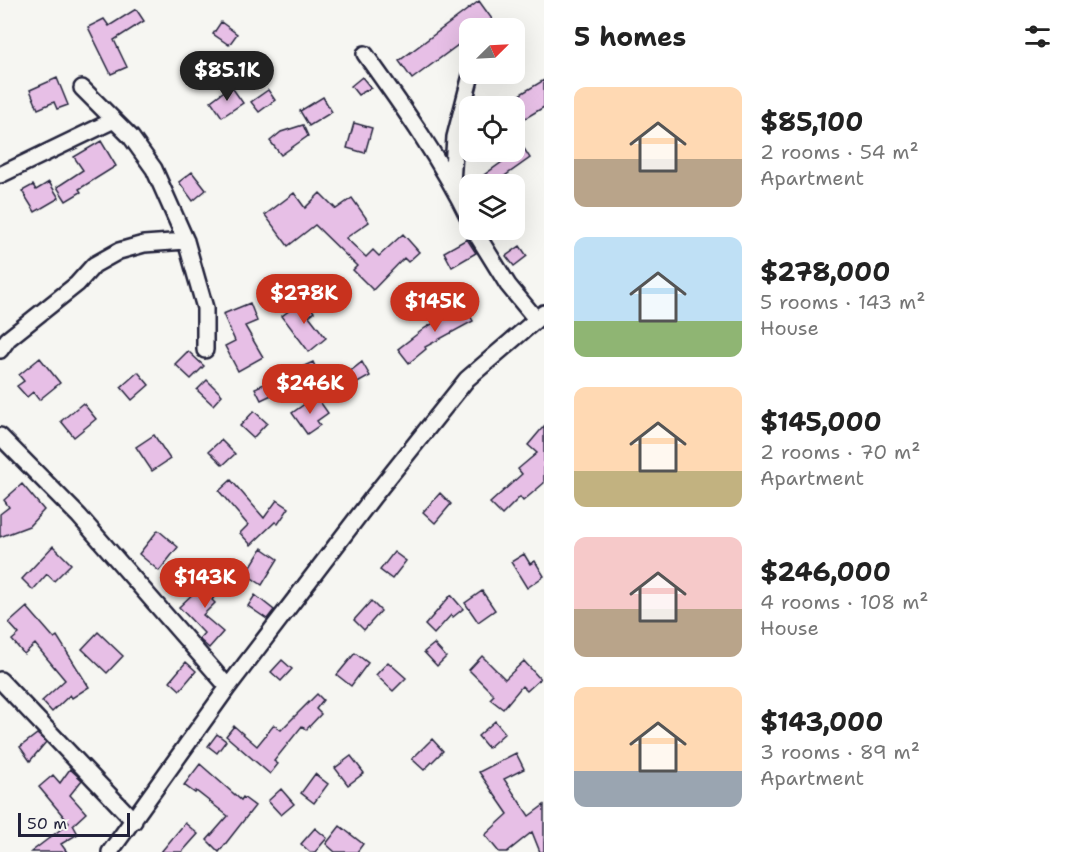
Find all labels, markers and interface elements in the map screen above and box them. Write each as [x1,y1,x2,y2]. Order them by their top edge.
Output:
north arrow [459,18,525,84]
map controls [459,18,525,240]
text: 5 homes [574,19,686,54]
icon: filters [1021,20,1054,53]
pin: $85.1K [178,51,276,102]
text: $85.1K [194,57,260,83]
button: locate [459,96,525,162]
text: $85,100 [760,104,863,139]
icon: home [622,111,694,183]
text: 2 rooms · 54 m² [760,139,919,165]
text: Apartment [760,165,864,191]
button: layers [459,174,525,240]
text: $278,000 [760,254,890,289]
icon: home [622,261,694,333]
pin: $278K [262,274,346,325]
text: $278K [270,280,338,306]
pin: $145K [393,282,477,333]
text: $145K [404,288,466,314]
text: 5 rooms · 143 m² [760,289,925,315]
text: House [760,315,819,341]
pin: $246K [268,364,352,415]
text: $246K [276,370,344,396]
text: $145,000 [760,404,882,439]
icon: home [622,411,694,483]
text: 2 rooms · 70 m² [760,439,921,465]
text: Apartment [760,465,864,491]
text: $246,000 [760,554,891,589]
pin: $143K [163,558,247,609]
icon: home [622,561,694,633]
text: $143K [174,564,236,590]
text: 4 rooms · 108 m² [760,589,929,615]
text: House [760,615,819,641]
text: $143,000 [760,704,883,739]
icon: home [622,711,694,783]
text: 3 rooms · 89 m² [760,739,920,765]
text: Apartment [760,765,864,791]
scale bar [18,810,130,838]
text: 50 m [27,813,67,834]

